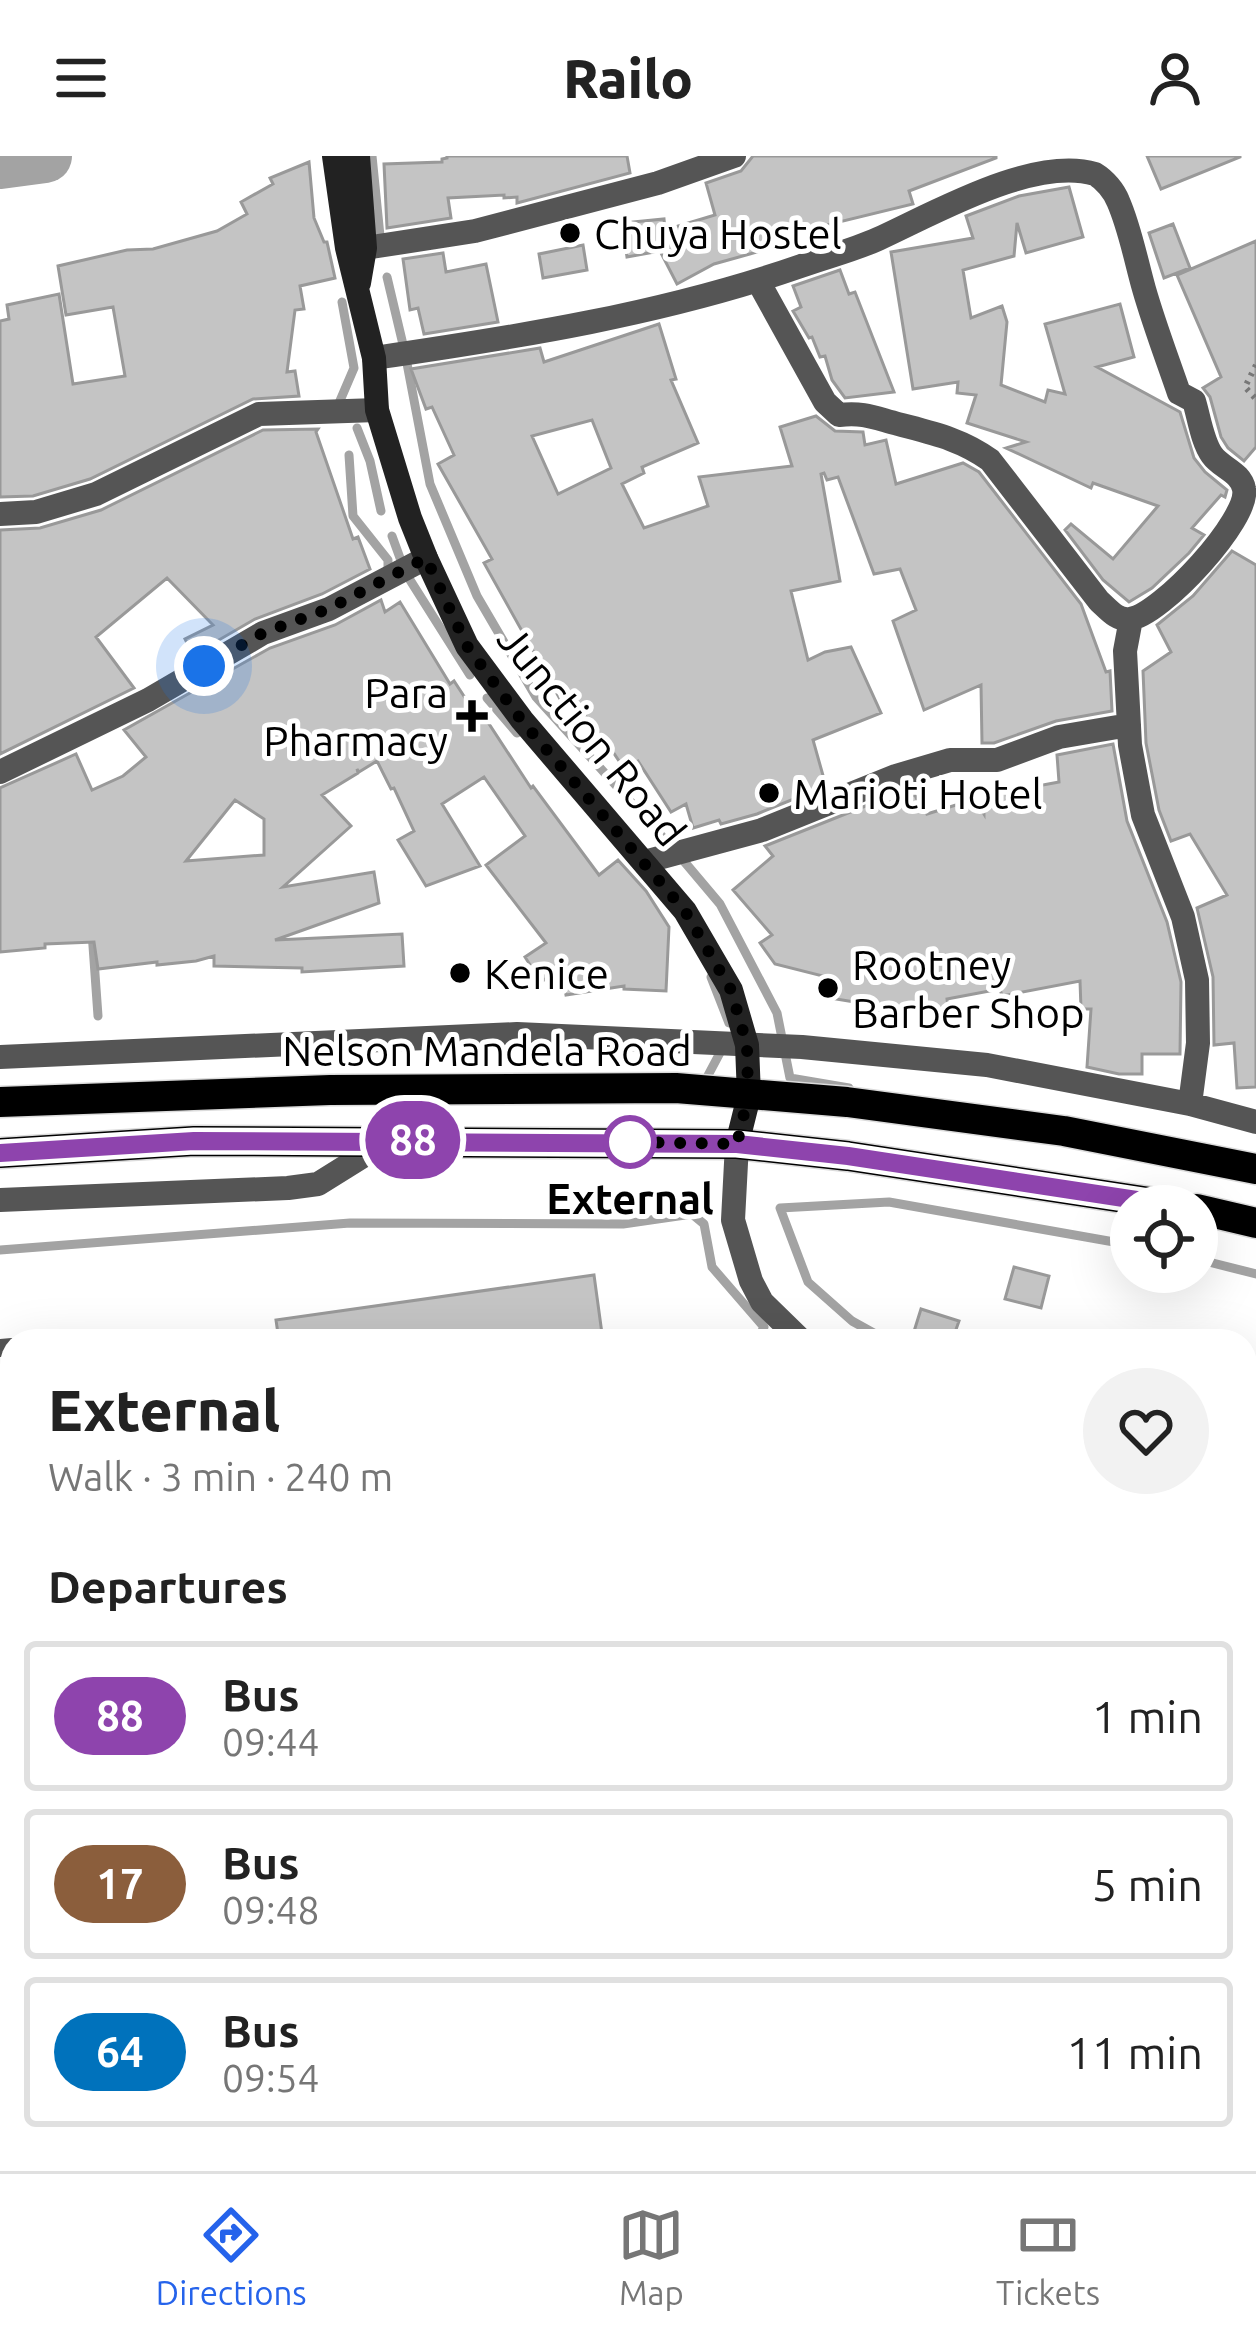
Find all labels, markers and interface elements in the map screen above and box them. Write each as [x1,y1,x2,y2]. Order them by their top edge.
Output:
icon: menu [48,45,114,111]
icon: person [1142,45,1208,111]
text: Railo [563,48,693,108]
place label: Chuya Hostel [594,210,842,257]
marker: Chuya Hostel [557,220,583,246]
street label: Junction Road [489,615,695,855]
your location [174,636,234,696]
place label: Para Pharmacy [263,669,448,764]
marker: Para Pharmacy [459,703,485,729]
place label: Marioti Hotel [793,770,1043,817]
marker: Marioti Hotel [756,780,782,806]
place label: Rootney Barber Shop [852,941,1085,1036]
place label: Kenice [484,950,609,997]
marker: Kenice [447,960,473,986]
marker: Rootney Barber Shop [815,975,841,1001]
street label: Nelson Mandela Road [282,1027,692,1074]
line badge: 88 [359,1101,467,1179]
text: 88 [389,1116,437,1163]
marker: External [605,1117,655,1167]
place label: External [546,1175,714,1222]
map controls [1110,1185,1218,1293]
button: locate [1110,1185,1218,1293]
button: heart [1083,1368,1209,1494]
text: External [48,1378,280,1442]
text: Walk · 3 min · 240 m [48,1455,393,1498]
text: Departures [48,1561,288,1612]
text: Bus [222,1669,299,1720]
text: 1 min [1092,1691,1203,1742]
text: 88 [96,1692,144,1739]
text: 09:44 [222,1720,320,1763]
text: Bus [222,1837,299,1888]
text: 5 min [1092,1859,1203,1910]
text: 17 [96,1860,144,1907]
text: 09:48 [222,1888,320,1931]
text: Bus [222,2005,299,2056]
text: 11 min [1066,2027,1203,2078]
text: 64 [96,2028,144,2075]
text: 09:54 [222,2056,320,2099]
tab: Directions [156,2202,307,2311]
tab: Map [618,2202,684,2311]
tab: Tickets [996,2202,1100,2311]

